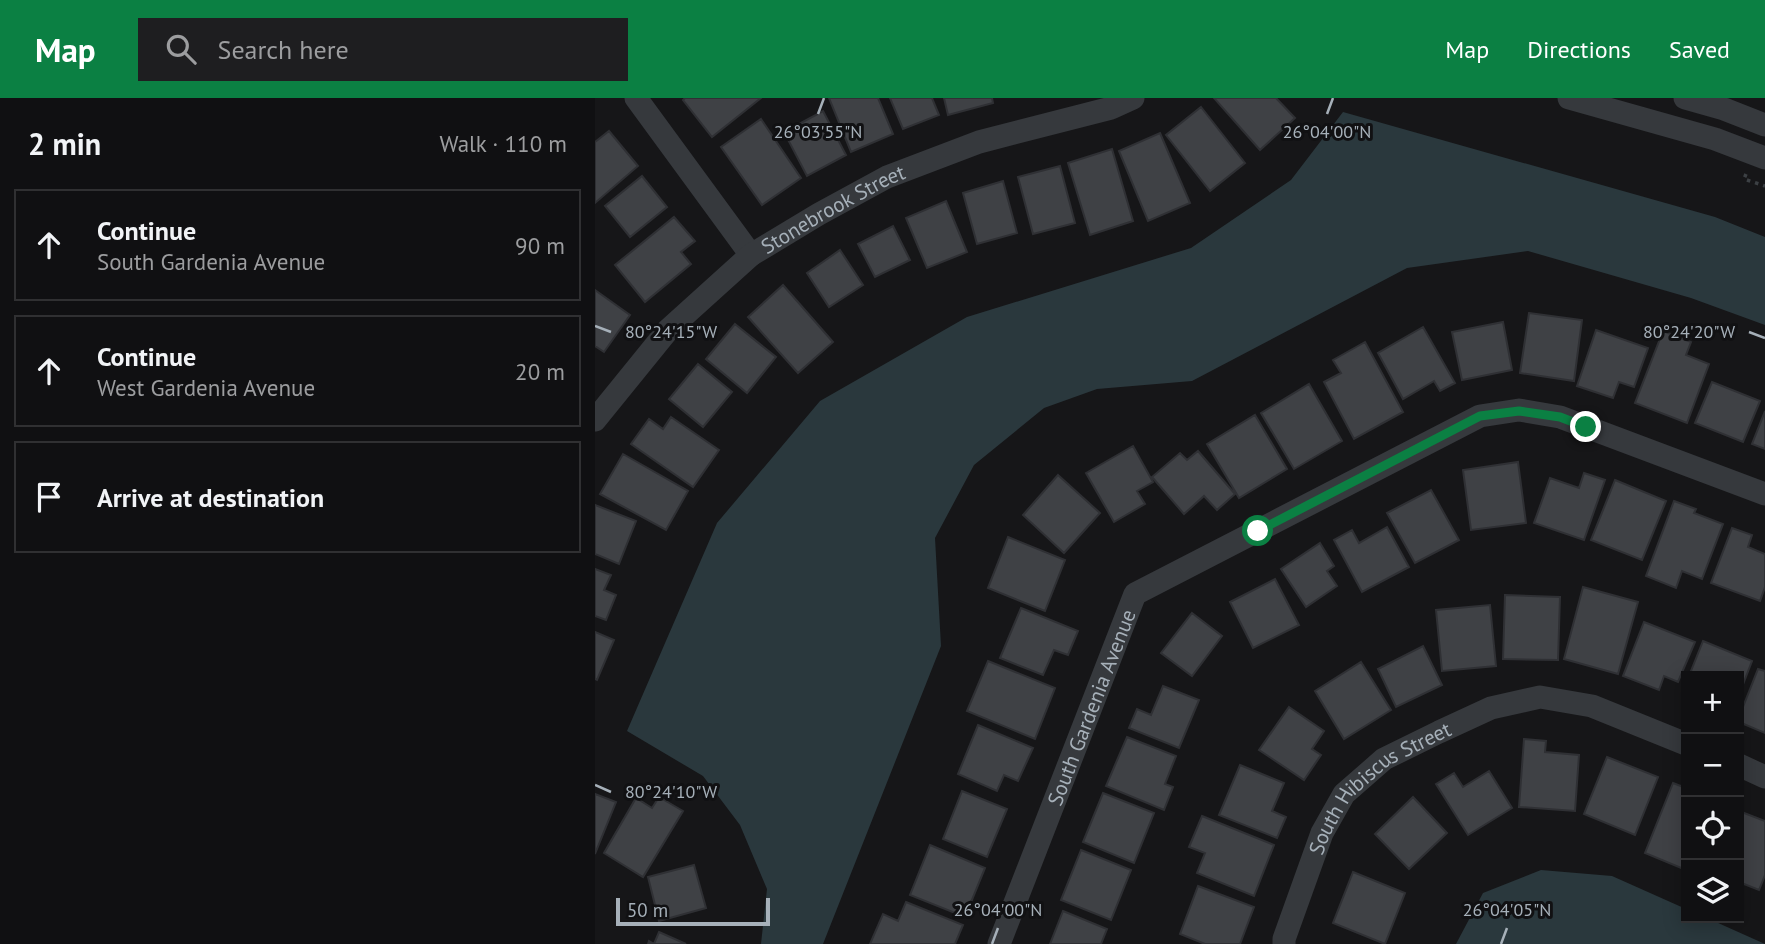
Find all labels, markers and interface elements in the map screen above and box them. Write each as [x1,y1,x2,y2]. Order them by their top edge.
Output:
search box [138,18,628,81]
text: Map [35,28,96,71]
icon: search [162,30,200,68]
text: Search here [218,33,349,66]
text: Map [1445,34,1489,65]
text: Directions [1527,34,1631,65]
text: Saved [1669,34,1730,65]
text: 26°03'55"N [774,120,862,143]
text: 26°04'00"N [1283,120,1371,143]
text: 2 min [28,124,101,163]
text: Walk · 110 m [440,129,567,158]
street label: Stonebrook Street [756,158,909,260]
text: Continue [97,214,196,247]
icon: ahead [30,226,68,264]
text: 90 m [515,231,565,260]
text: South Gardenia Avenue [97,247,325,276]
text: 80°24'15"W [625,320,717,343]
text: 80°24'20"W [1643,320,1735,343]
text: Continue [97,340,196,373]
icon: ahead [30,352,68,390]
text: 20 m [515,357,565,386]
text: West Gardenia Avenue [97,373,315,402]
route end [1570,411,1601,442]
icon: arrive [30,478,68,516]
text: Arrive at destination [97,481,324,514]
route start [1242,515,1273,546]
street label: South Gardenia Avenue [1041,605,1141,809]
map controls [1681,671,1744,923]
button: + [1681,671,1744,734]
street label: South Hibiscus Street [1302,715,1455,858]
button: − [1681,734,1744,797]
text: 80°24'10"W [625,780,717,803]
button: locate [1681,797,1744,860]
button: layers [1681,860,1744,923]
scale bar [616,895,770,927]
text: 50 m [627,898,668,922]
text: 26°04'00"N [954,898,1042,921]
text: 26°04'05"N [1463,898,1551,921]

